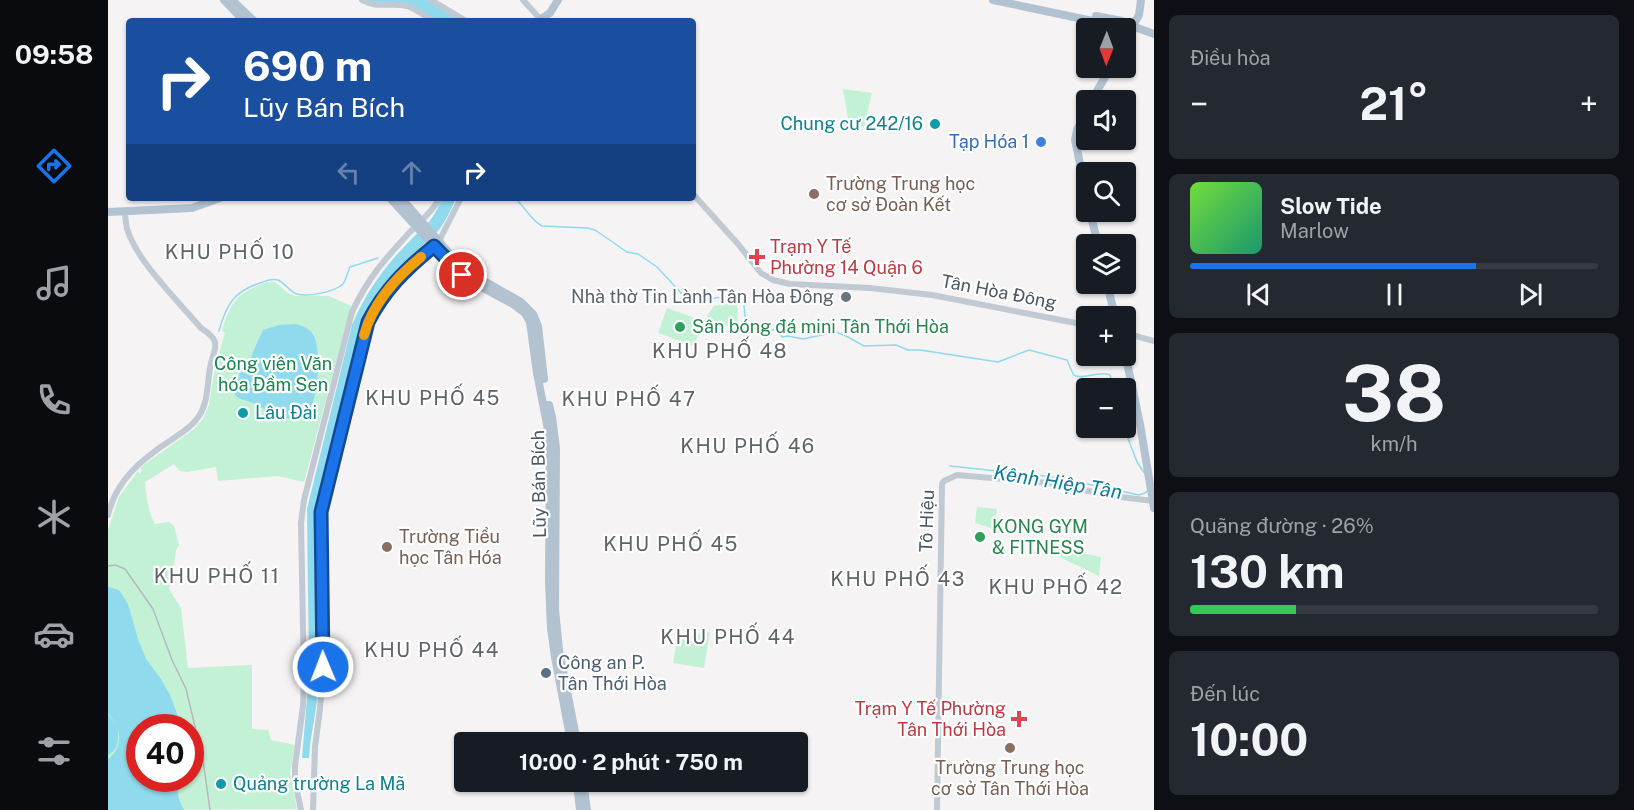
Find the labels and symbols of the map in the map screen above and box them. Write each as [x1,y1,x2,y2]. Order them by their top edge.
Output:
north arrow [1076,18,1136,78]
place label: Chung cư 242/16 [780,113,923,134]
marker: Chung cư 242/16 [928,117,942,131]
place label: Tạp Hóa 1 [949,131,1029,152]
marker: Tạp Hóa 1 [1034,135,1048,149]
place label: Trường Trung học cơ sở Đoàn Kết [826,173,975,215]
marker: Trường Trung học cơ sở Đoàn Kết [807,187,821,201]
place label: Trạm Y Tế Phường 14 Quận 6 [770,236,923,278]
district label: KHU PHỐ 10 [165,237,295,264]
marker: Trạm Y Tế Phường 14 Quận 6 [748,248,766,266]
pin [436,249,487,300]
street label: Tân Hòa Đông [940,270,1058,313]
place label: Nhà thờ Tin Lành Tân Hòa Đông [571,286,834,307]
marker: Nhà thờ Tin Lành Tân Hòa Đông [839,290,853,304]
place label: Sân bóng đá mini Tân Thới Hòa [692,316,949,337]
marker: Sân bóng đá mini Tân Thới Hòa [673,320,687,334]
district label: KHU PHỐ 48 [652,336,788,363]
park label: Công viên Văn hóa Đầm Sen [214,353,332,395]
district label: KHU PHỐ 45 [365,383,501,410]
district label: KHU PHỐ 47 [562,384,696,411]
place label: Lâu Đài [255,402,317,423]
marker: Lâu Đài [236,406,250,420]
street label: Lũy Bán Bích [527,430,550,538]
district label: KHU PHỐ 46 [680,431,816,458]
water label: Kênh Hiệp Tân [992,460,1124,504]
street label: Tô Hiệu [915,489,938,553]
place label: KONG GYM & FITNESS [992,516,1088,558]
place label: Trường Tiểu học Tân Hóa [399,526,502,568]
district label: KHU PHỐ 45 [603,529,739,556]
marker: KONG GYM & FITNESS [973,530,987,544]
marker: Trường Tiểu học Tân Hóa [380,540,394,554]
district label: KHU PHỐ 11 [154,561,280,588]
district label: KHU PHỐ 43 [830,564,966,591]
district label: KHU PHỐ 42 [989,572,1123,599]
district label: KHU PHỐ 44 [660,622,796,649]
position arrow [291,635,355,699]
district label: KHU PHỐ 44 [364,635,500,662]
place label: Công an P. Tân Thới Hòa [558,652,667,694]
marker: Công an P. Tân Thới Hòa [539,666,553,680]
place label: Trạm Y Tế Phường Tân Thới Hòa [855,698,1006,740]
marker: Trạm Y Tế Phường Tân Thới Hòa [1010,710,1028,728]
speed limit sign: 40 [126,714,204,792]
marker: Trường Trung học cơ sở Tân Thới Hòa [1003,741,1017,755]
place label: Trường Trung học cơ sở Tân Thới Hòa [931,757,1089,799]
place label: Quảng trường La Mã [233,773,405,794]
marker: Quảng trường La Mã [214,777,228,791]

